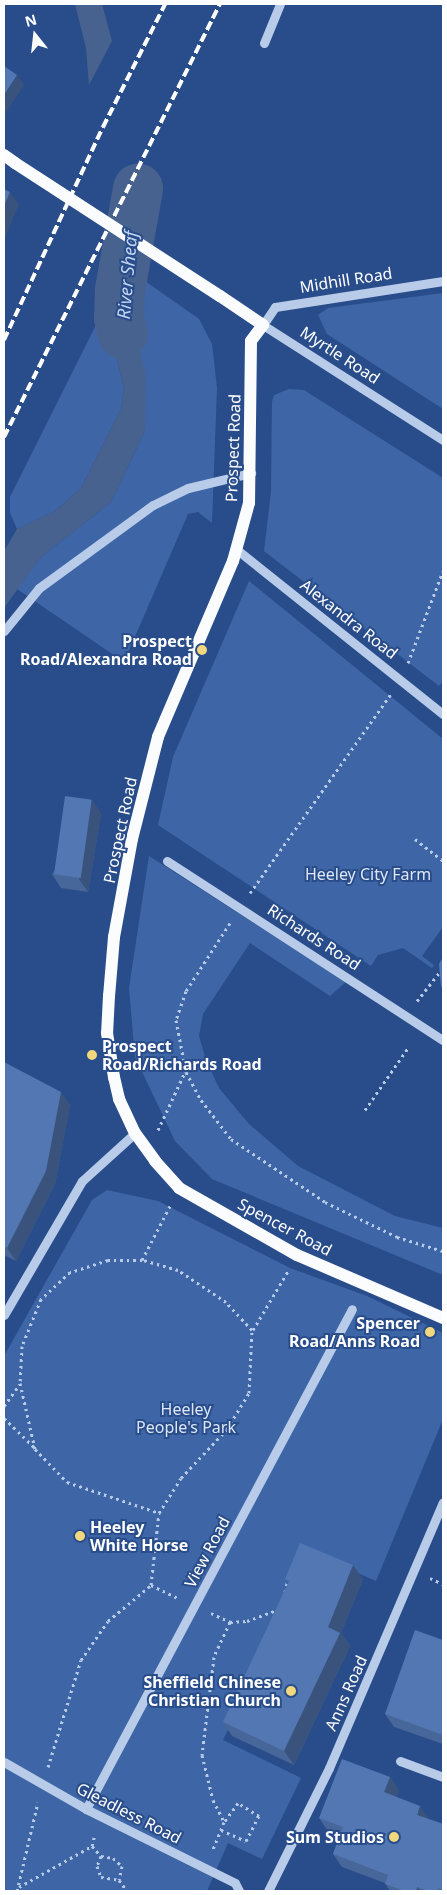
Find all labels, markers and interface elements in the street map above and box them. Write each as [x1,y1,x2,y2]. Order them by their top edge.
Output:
text: N [23,9,39,31]
north arrow [10,10,60,60]
water label: River Sheaf [112,230,142,320]
street label: Midhill Road [298,263,394,297]
street label: Myrtle Road [297,322,383,388]
street label: Prospect Road [222,394,244,502]
street label: Alexandra Road [297,575,401,663]
place label: Prospect Road/Alexandra Road [20,631,192,669]
marker: Prospect Road/Alexandra Road [196,644,208,656]
street label: Prospect Road [99,775,141,885]
park label: Heeley City Farm [305,864,431,884]
street label: Richards Road [264,900,364,974]
place label: Prospect Road/Richards Road [102,1036,262,1074]
marker: Prospect Road/Richards Road [86,1049,98,1061]
street label: Spencer Road [235,1194,335,1260]
place label: Spencer Road/Anns Road [289,1313,420,1351]
marker: Spencer Road/Anns Road [424,1326,436,1338]
park label: Heeley People's Park [136,1399,236,1437]
street label: View Road [180,1513,234,1591]
place label: Heeley White Horse [90,1517,188,1555]
marker: Heeley White Horse [74,1530,86,1542]
street label: Anns Road [321,1652,371,1734]
place label: Sheffield Chinese Christian Church [144,1672,281,1710]
marker: Sheffield Chinese Christian Church [285,1685,297,1697]
street label: Gleadless Road [74,1778,184,1848]
place label: Sum Studios [286,1827,384,1847]
marker: Sum Studios [388,1831,400,1843]

